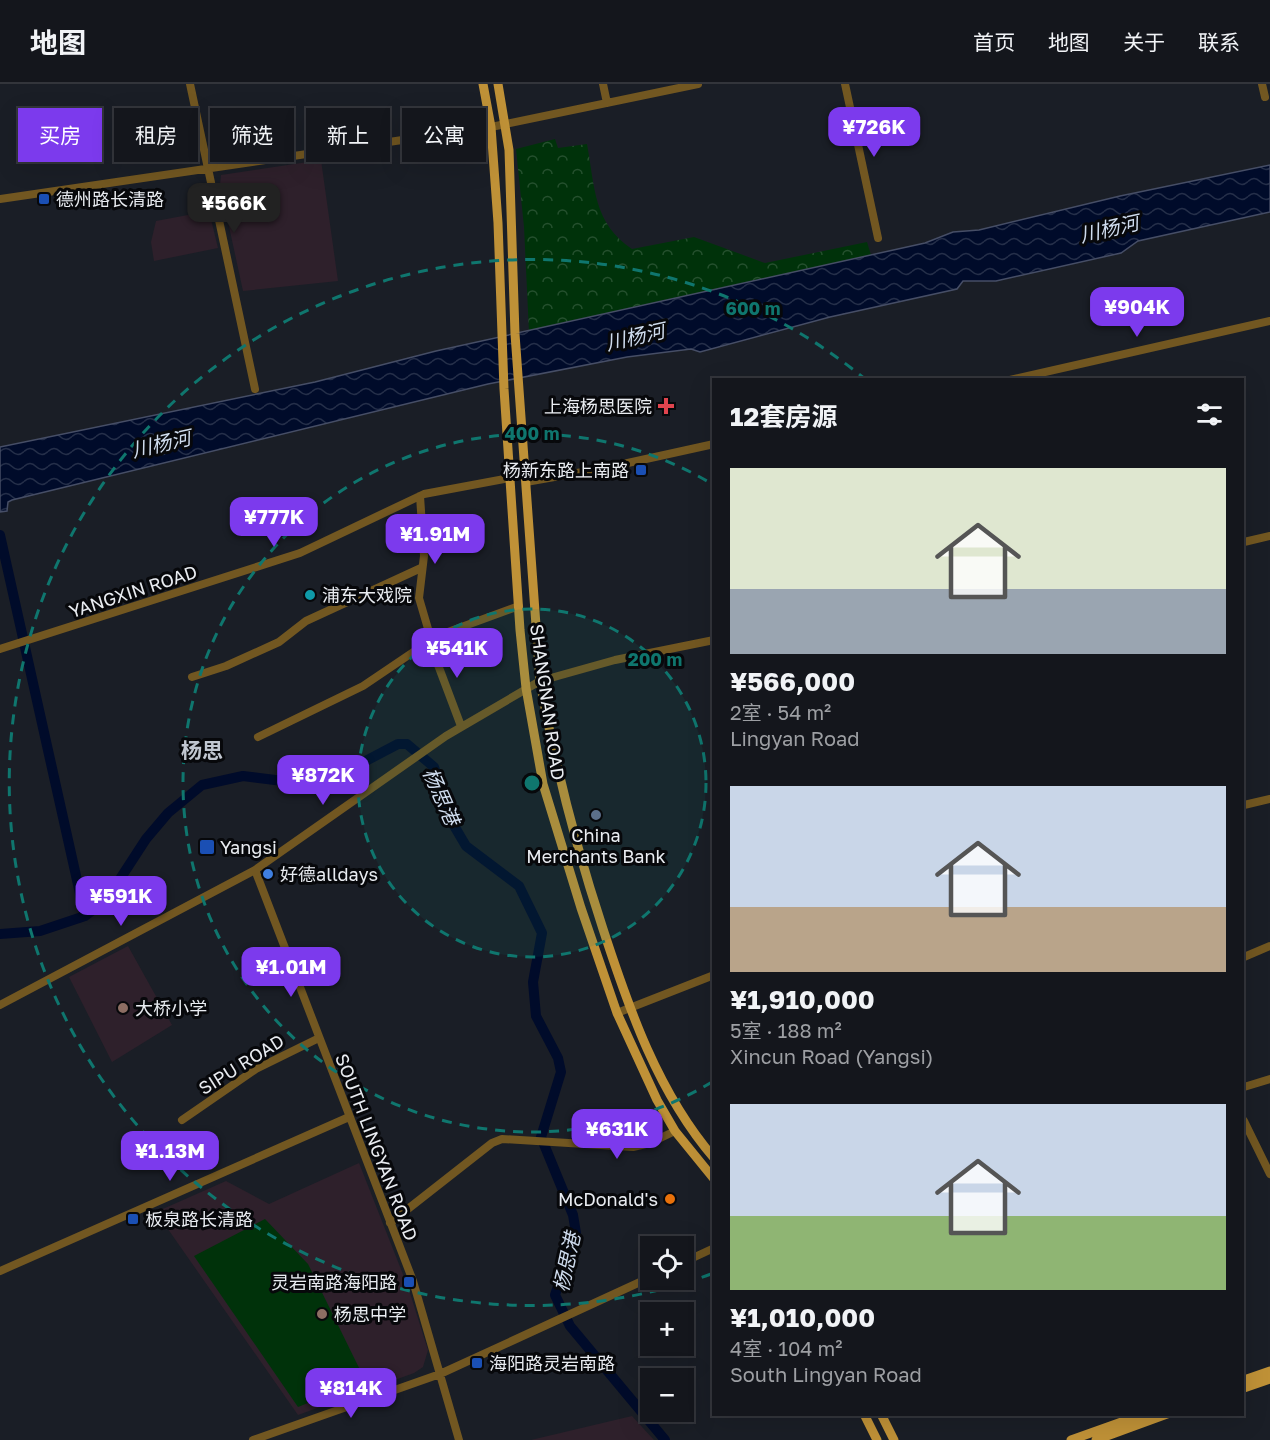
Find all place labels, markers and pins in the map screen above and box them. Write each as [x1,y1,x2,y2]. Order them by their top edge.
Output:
pin: ¥726K [832,107,916,158]
pin: ¥566K [192,183,276,234]
place label: 德州路长清路 [56,188,164,210]
marker: 德州路长清路 [37,192,51,206]
pin: ¥904K [1095,287,1179,338]
place label: 上海杨思医院 [544,395,652,417]
marker: 上海杨思医院 [657,397,675,415]
place label: 杨新东路上南路 [503,459,629,481]
marker: 杨新东路上南路 [634,463,648,477]
pin: ¥777K [232,497,316,548]
pin: ¥1.91M [386,514,484,565]
place label: 浦东大戏院 [322,584,412,606]
marker: 浦东大戏院 [303,588,317,602]
pin: ¥541K [415,628,499,679]
pin: ¥872K [281,755,365,806]
centre of rings [522,773,542,793]
marker: China Merchants Bank [589,808,603,822]
place label: China Merchants Bank [526,824,666,867]
place label: Yangsi [220,836,277,858]
marker: Yangsi [198,838,216,856]
place label: 好德alldays [280,863,378,885]
marker: 好德alldays [261,867,275,881]
pin: ¥591K [79,876,163,927]
pin: ¥1.01M [242,947,340,998]
place label: 大桥小学 [135,997,207,1019]
marker: 大桥小学 [116,1001,130,1015]
pin: ¥631K [575,1109,659,1160]
pin: ¥1.13M [121,1131,219,1182]
place label: McDonald's [558,1188,658,1210]
marker: McDonald's [663,1192,677,1206]
place label: 板泉路长清路 [145,1208,253,1230]
marker: 板泉路长清路 [126,1212,140,1226]
place label: 灵岩南路海阳路 [271,1271,397,1293]
marker: 灵岩南路海阳路 [402,1275,416,1289]
place label: 杨思中学 [334,1303,406,1325]
marker: 杨思中学 [315,1307,329,1321]
place label: 海阳路灵岩南路 [489,1352,615,1374]
marker: 海阳路灵岩南路 [470,1356,484,1370]
pin: ¥814K [309,1368,393,1419]

